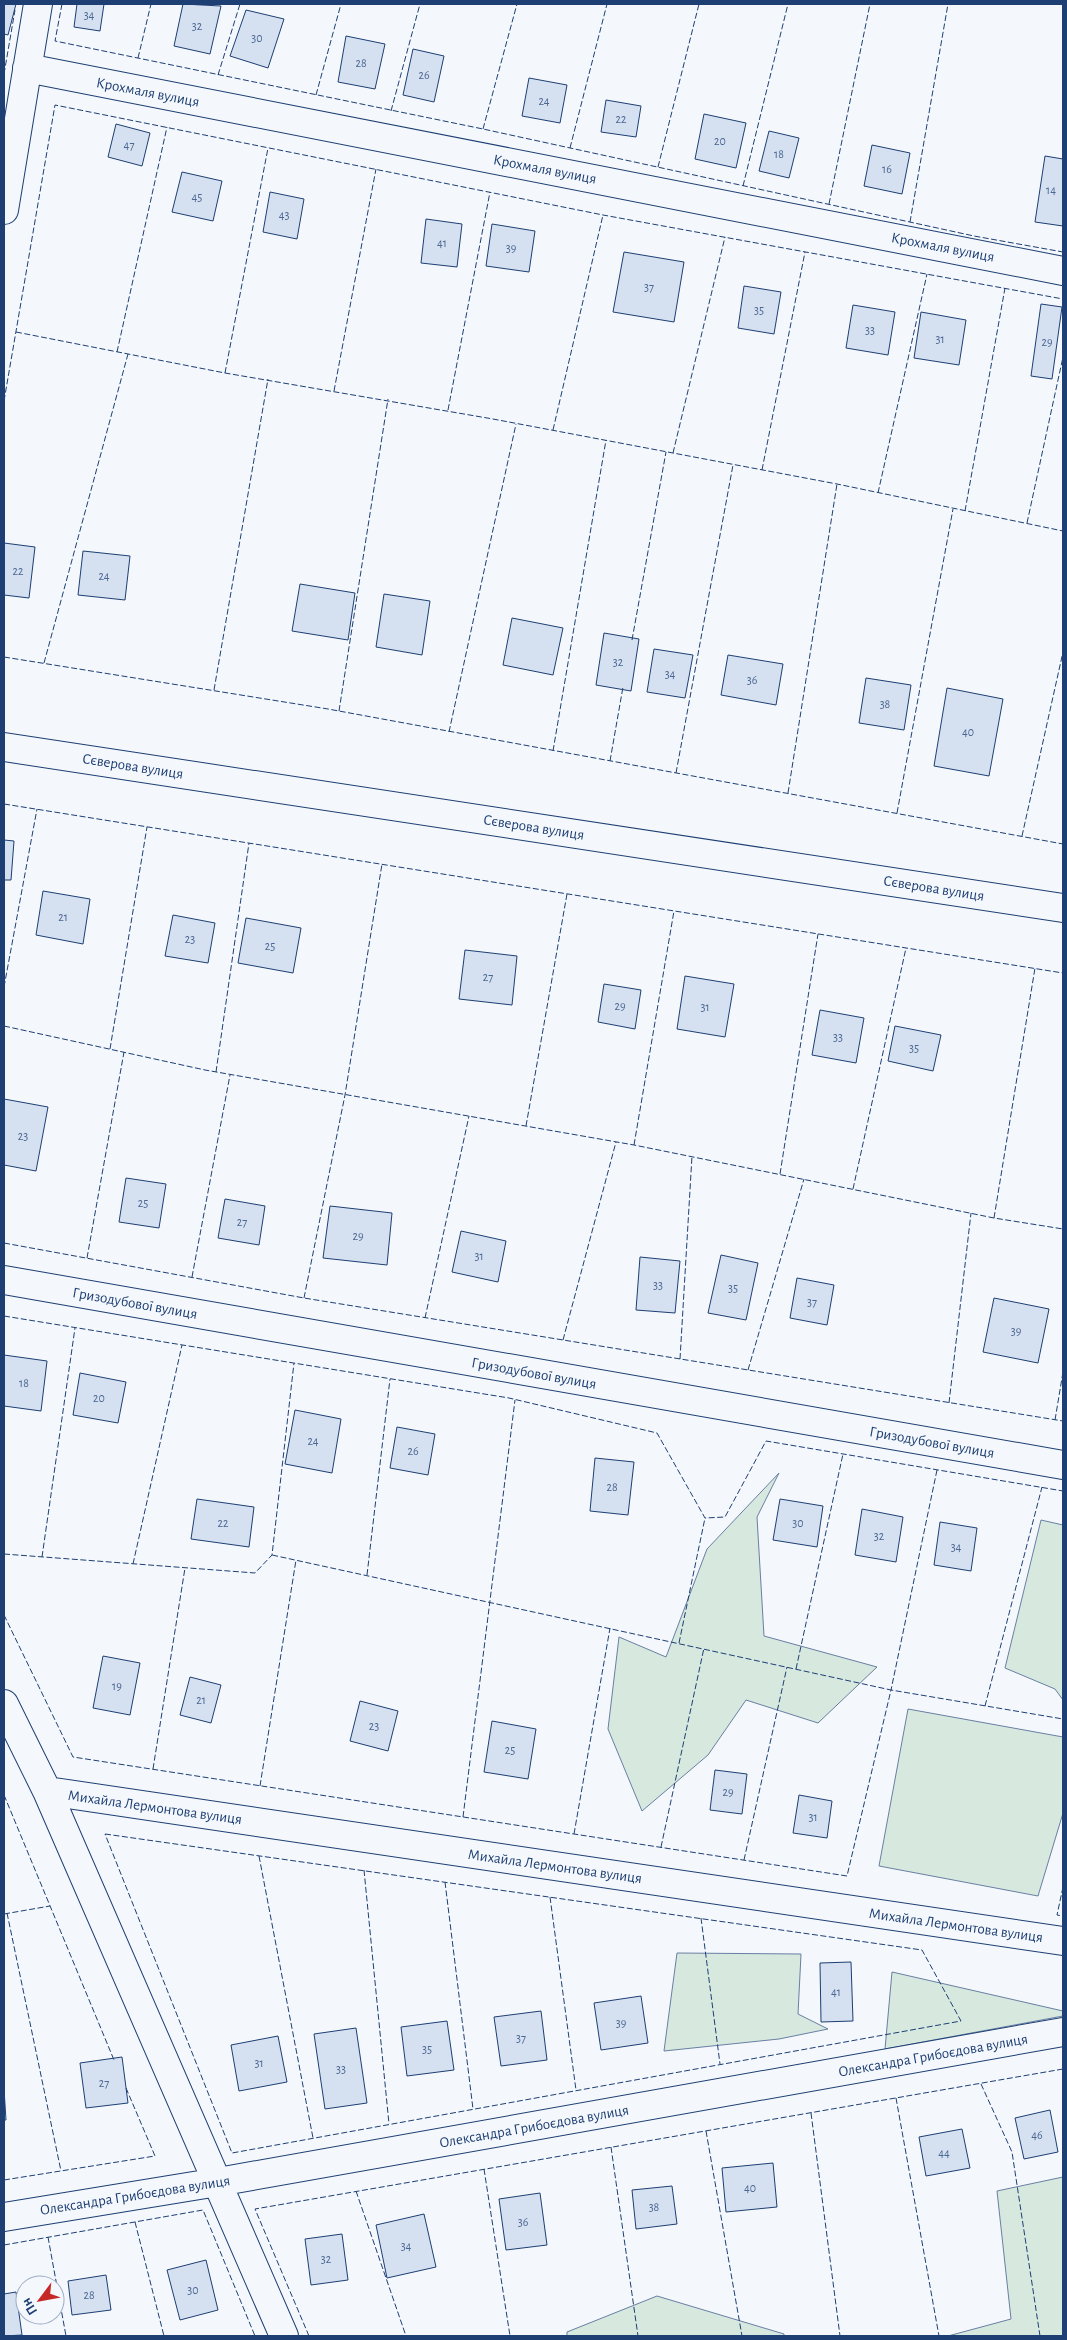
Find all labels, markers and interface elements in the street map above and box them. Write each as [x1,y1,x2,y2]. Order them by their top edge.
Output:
house number: 34 [84,9,95,21]
house number: 32 [192,20,203,32]
house number: 30 [251,32,263,44]
house number: 28 [355,57,367,69]
house number: 26 [418,69,430,81]
street label: Крохмаля вулиця [95,75,201,110]
house number: 24 [538,95,550,107]
house number: 22 [616,113,627,125]
house number: 20 [714,135,726,147]
house number: 47 [124,139,134,151]
house number: 18 [774,148,784,160]
street label: Крохмаля вулиця [492,152,598,187]
house number: 16 [882,163,892,175]
house number: 14 [1046,184,1056,196]
house number: 45 [192,191,202,203]
house number: 43 [279,209,289,221]
street label: Крохмаля вулиця [890,230,996,265]
house number: 41 [437,237,447,249]
house number: 39 [506,242,517,254]
house number: 37 [644,281,654,293]
house number: 35 [754,304,764,316]
house number: 33 [865,324,875,336]
house number: 31 [935,333,945,345]
house number: 29 [1041,336,1053,348]
house number: 22 [13,565,24,577]
house number: 24 [98,570,110,582]
house number: 32 [613,656,624,668]
house number: 34 [665,668,676,680]
house number: 36 [747,674,758,686]
house number: 38 [880,698,891,710]
house number: 40 [962,726,974,738]
street label: Сєверова вулиця [81,751,184,782]
street label: Сєверова вулиця [482,812,585,843]
street label: Сєверова вулиця [882,873,985,904]
house number: 21 [58,911,68,923]
house number: 23 [185,933,195,945]
house number: 25 [265,940,275,952]
house number: 27 [483,971,493,983]
house number: 29 [614,1000,626,1012]
house number: 31 [700,1001,710,1013]
house number: 33 [833,1031,843,1043]
house number: 35 [909,1042,919,1054]
house number: 23 [18,1130,28,1142]
house number: 25 [138,1197,148,1209]
house number: 27 [237,1216,247,1228]
house number: 29 [352,1230,364,1242]
house number: 31 [474,1250,484,1262]
house number: 33 [653,1279,663,1291]
house number: 35 [728,1282,738,1294]
street label: Гризодубової вулиця [71,1285,198,1322]
house number: 37 [807,1296,817,1308]
house number: 39 [1011,1325,1022,1337]
street label: Гризодубової вулиця [470,1355,597,1392]
house number: 18 [19,1377,29,1389]
house number: 20 [93,1392,105,1404]
street label: Гризодубової вулиця [868,1424,995,1461]
house number: 24 [307,1435,319,1447]
house number: 26 [407,1445,419,1457]
house number: 28 [606,1481,618,1493]
house number: 22 [218,1517,229,1529]
house number: 30 [792,1517,804,1529]
house number: 32 [874,1530,885,1542]
house number: 34 [951,1541,962,1553]
house number: 19 [112,1680,122,1692]
house number: 21 [196,1694,206,1706]
house number: 23 [369,1720,379,1732]
house number: 25 [505,1744,515,1756]
house number: 29 [722,1786,734,1798]
street label: Михайла Лермонтова вулиця [67,1788,243,1827]
house number: 31 [808,1811,818,1823]
street label: Михайла Лермонтова вулиця [467,1847,643,1886]
street label: Михайла Лермонтова вулиця [868,1906,1044,1945]
house number: 41 [831,1986,841,1998]
house number: 39 [616,2017,627,2029]
street label: Олександра Грибоєдова вулиця [837,2031,1029,2080]
house number: 37 [516,2032,526,2044]
house number: 35 [422,2043,432,2055]
house number: 31 [254,2057,264,2069]
house number: 33 [336,2063,346,2075]
house number: 27 [99,2077,109,2089]
street label: Олександра Грибоєдова вулиця [438,2102,630,2151]
house number: 46 [1031,2129,1043,2141]
house number: 44 [938,2147,950,2159]
street label: Олександра Грибоєдова вулиця [39,2173,231,2218]
house number: 40 [744,2182,756,2194]
house number: 38 [649,2201,660,2213]
house number: 36 [518,2216,529,2228]
house number: 34 [401,2240,412,2252]
house number: 32 [321,2253,332,2265]
north arrow [15,2275,65,2325]
house number: 30 [187,2284,199,2296]
house number: 28 [83,2289,95,2301]
text: Пн [19,2295,40,2317]

